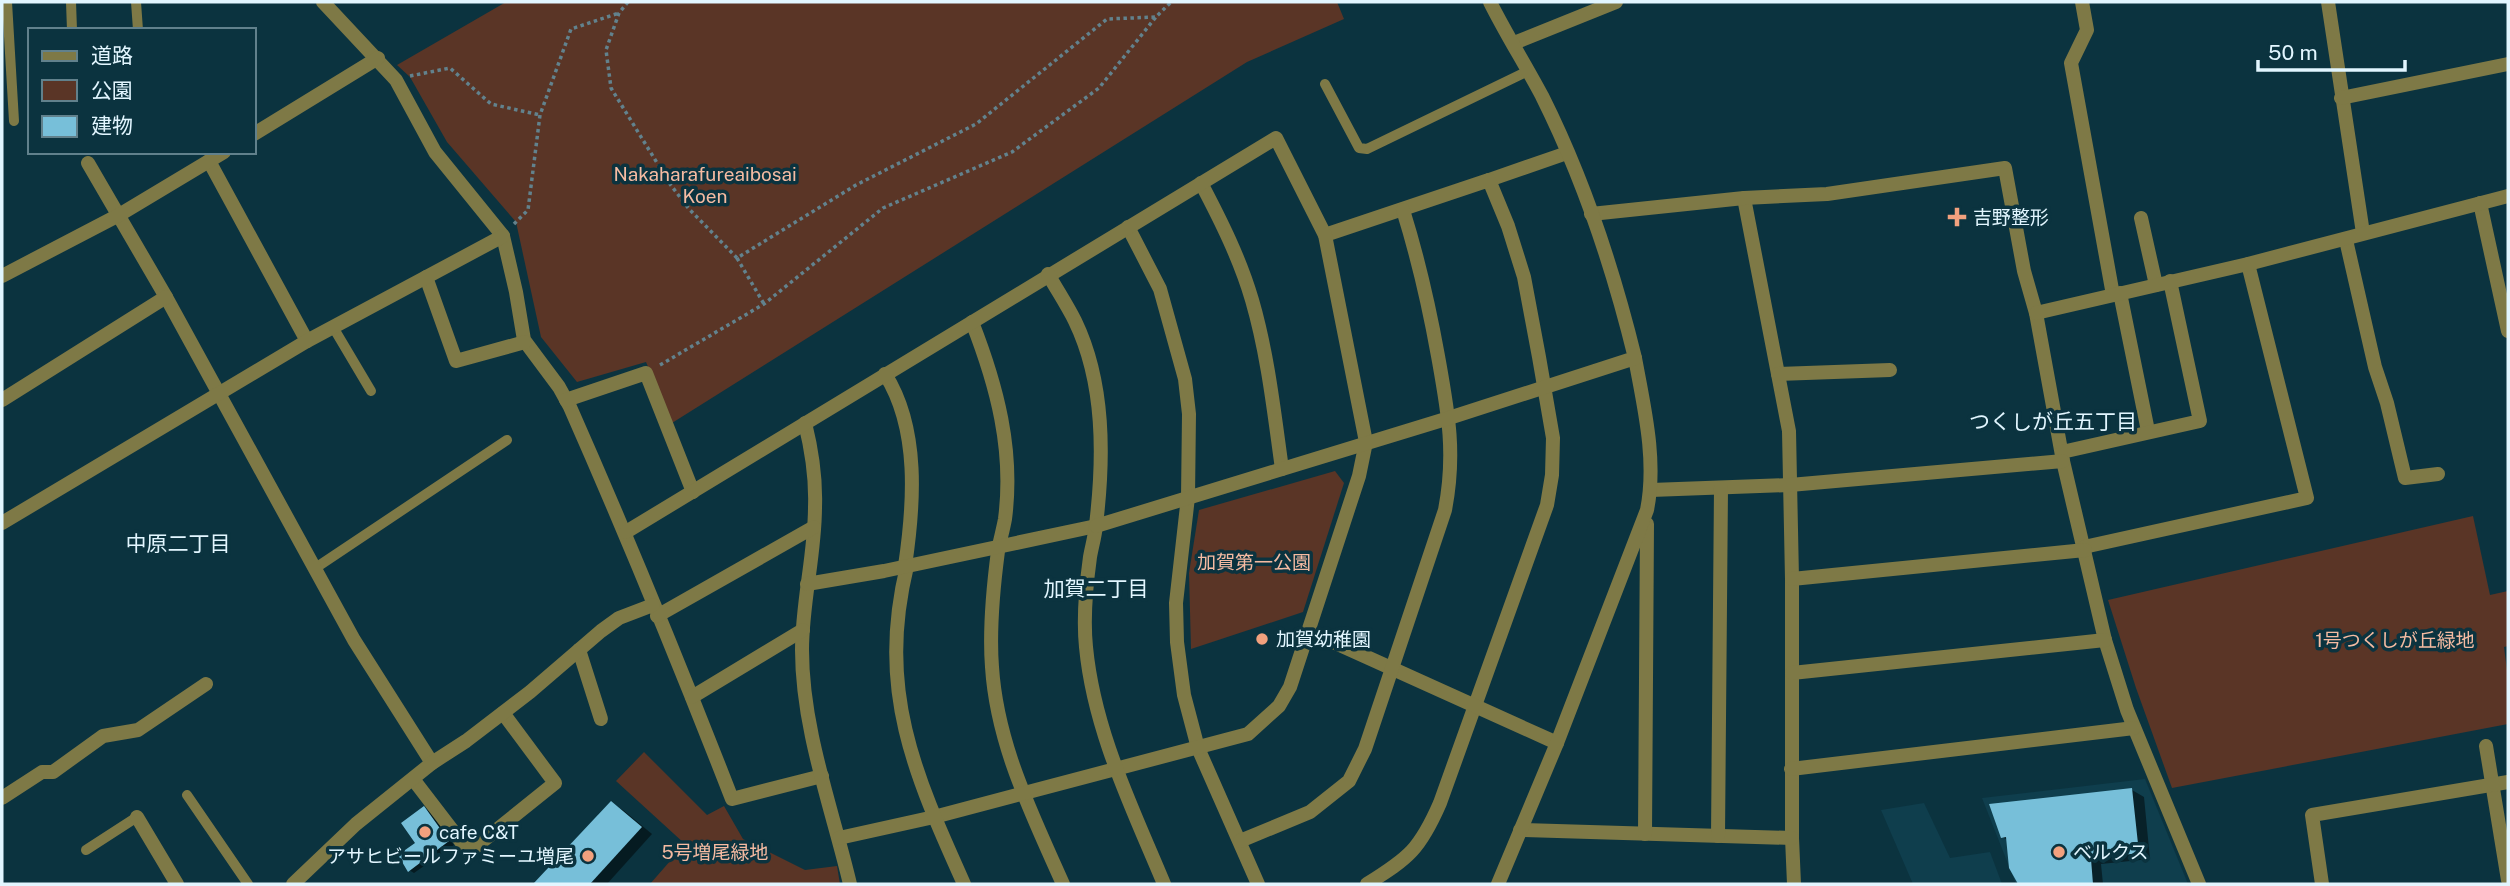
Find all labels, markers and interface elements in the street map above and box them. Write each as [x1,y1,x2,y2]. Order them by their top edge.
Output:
legend [28,28,256,154]
scale bar [2258,28,2405,72]
text: 50 m [2268,40,2318,65]
text: 道路 [91,43,133,68]
text: 公園 [91,78,133,103]
text: 建物 [91,113,133,138]
park label: Nakaharafureaibosai Koen [613,163,797,207]
place label: 吉野整形 [1973,206,2049,228]
marker: 吉野整形 [1947,207,1967,227]
district label: つくしが丘五丁目 [1969,409,2137,434]
district label: 中原二丁目 [126,531,231,556]
park label: 加賀第一公園 [1197,551,1311,573]
district label: 加賀二丁目 [1044,576,1149,601]
place label: 加賀幼稚園 [1276,628,1371,650]
park label: 1号つくしが丘緑地 [2315,629,2475,651]
marker: 加賀幼稚園 [1254,631,1270,647]
place label: cafe C&T [439,821,519,843]
marker: cafe C&T [417,824,433,840]
park label: 5号増尾緑地 [661,841,769,863]
place label: ベルクス [2073,841,2148,863]
marker: ベルクス [2051,844,2067,860]
place label: アサヒビールファミーユ増尾 [327,845,574,867]
marker: アサヒビールファミーユ増尾 [580,848,596,864]

